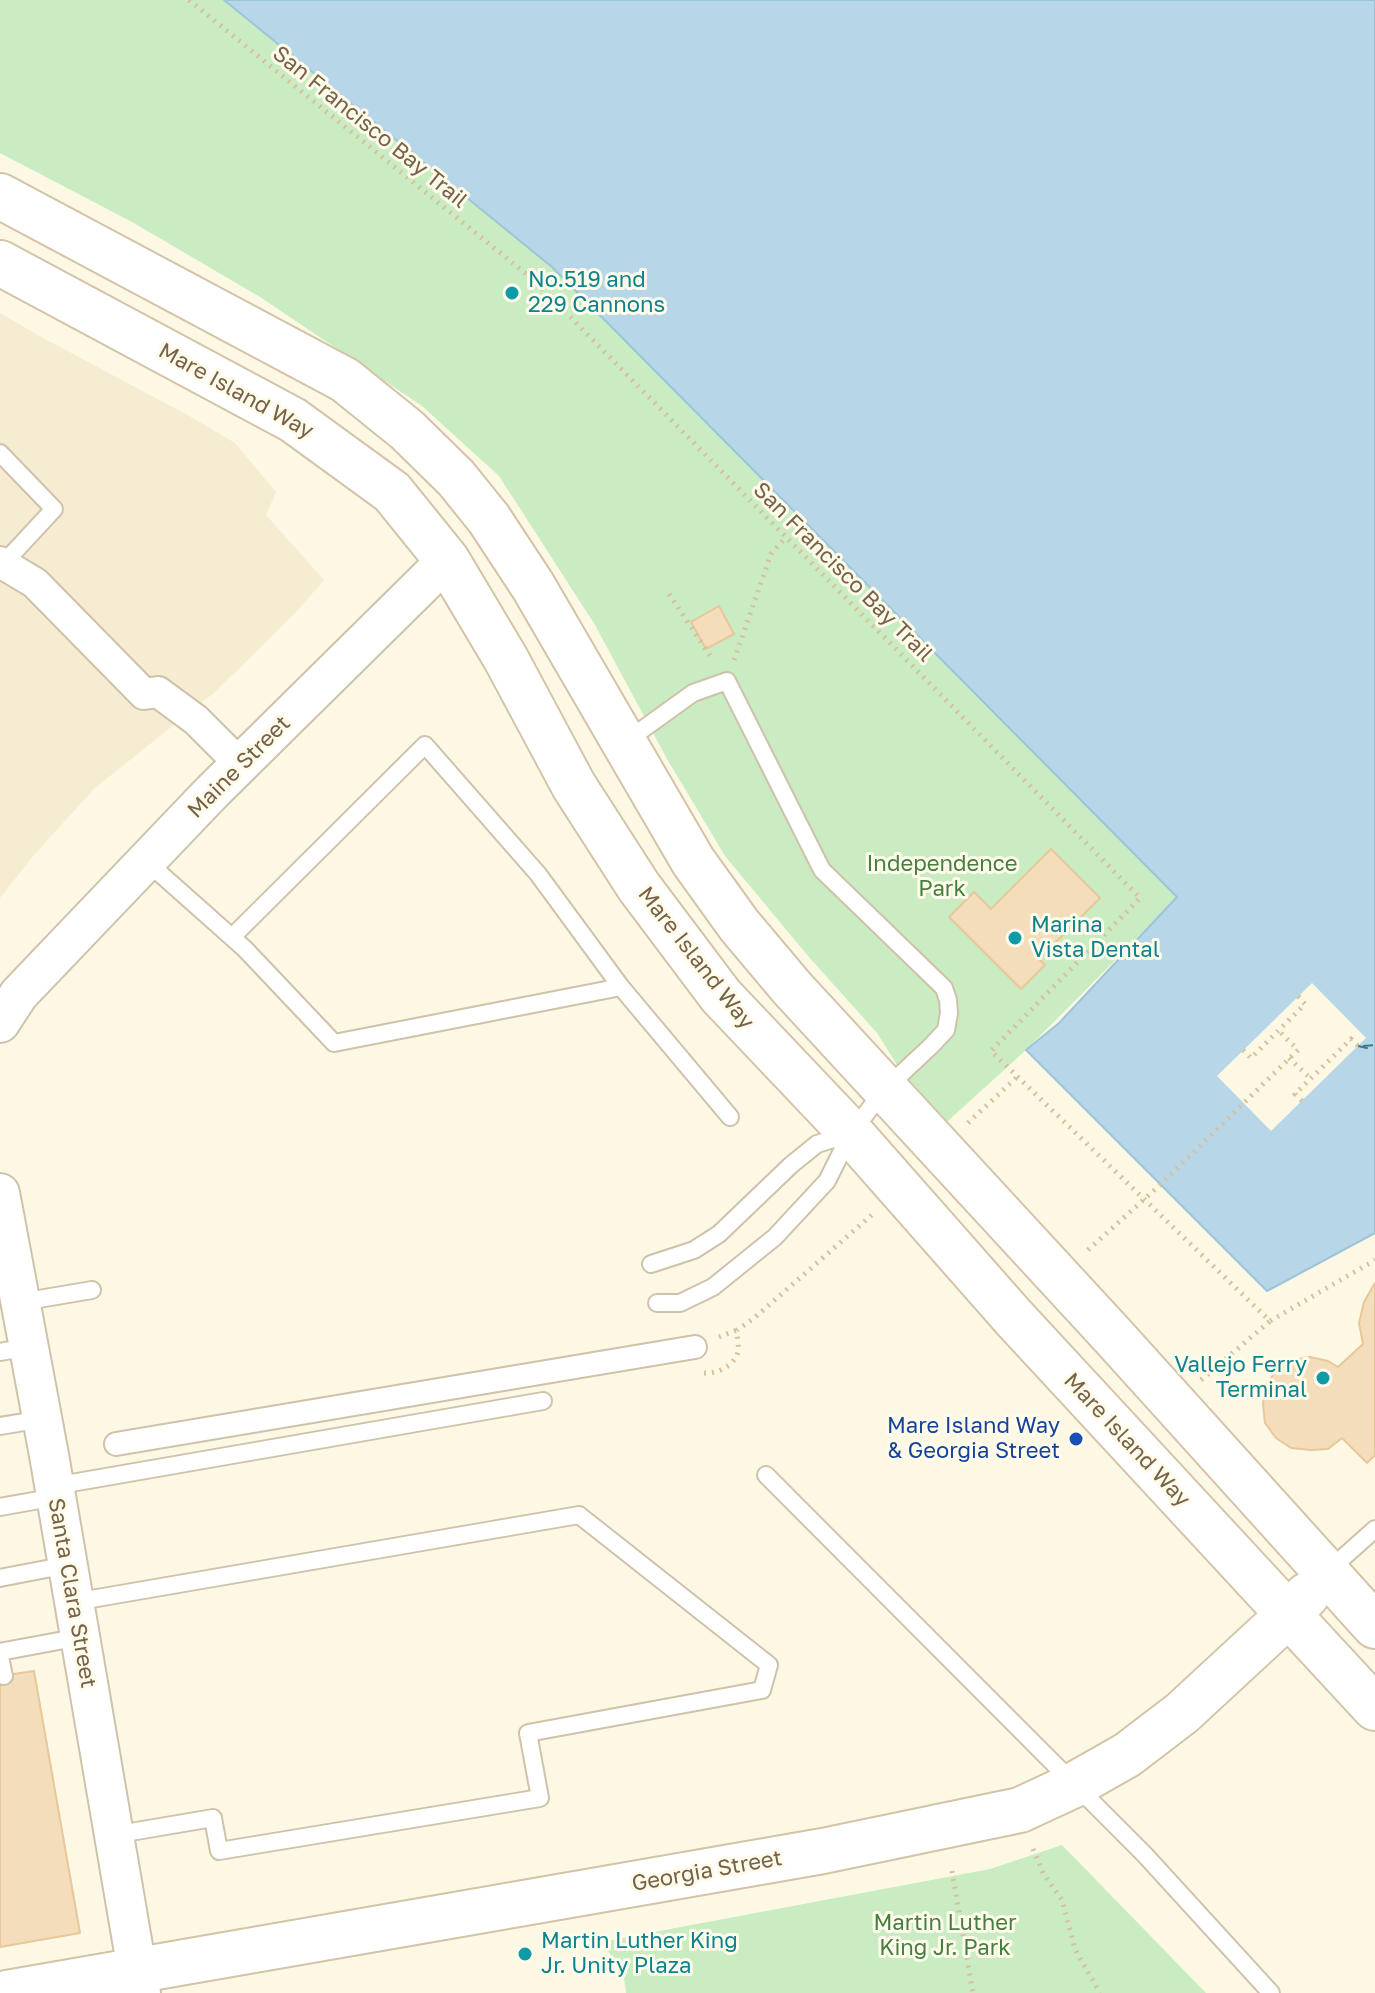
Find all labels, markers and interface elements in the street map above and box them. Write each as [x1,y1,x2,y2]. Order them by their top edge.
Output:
street label: San Francisco Bay Trail [267,40,473,214]
place label: No.519 and 229 Cannons [528,267,665,318]
marker: No.519 and 229 Cannons [503,284,521,302]
street label: Mare Island Way [154,337,318,445]
street label: San Francisco Bay Trail [748,477,938,667]
street label: Maine Street [182,710,296,824]
park label: Independence Park [866,851,1018,902]
street label: Mare Island Way [632,882,760,1034]
place label: Marina Vista Dental [1031,912,1160,964]
marker: Marina Vista Dental [1006,929,1024,947]
place label: Vallejo Ferry Terminal [1174,1352,1307,1404]
street label: Mare Island Way [1058,1368,1196,1512]
marker: Vallejo Ferry Terminal [1314,1369,1332,1387]
place label: Mare Island Way & Georgia Street [887,1413,1060,1464]
marker: Mare Island Way & Georgia Street [1067,1430,1085,1448]
street label: Santa Clara Street [42,1496,102,1690]
street label: Georgia Street [630,1845,784,1897]
park label: Martin Luther King Jr. Park [873,1910,1017,1962]
place label: Martin Luther King Jr. Unity Plaza [541,1928,738,1980]
marker: Martin Luther King Jr. Unity Plaza [516,1945,534,1963]

